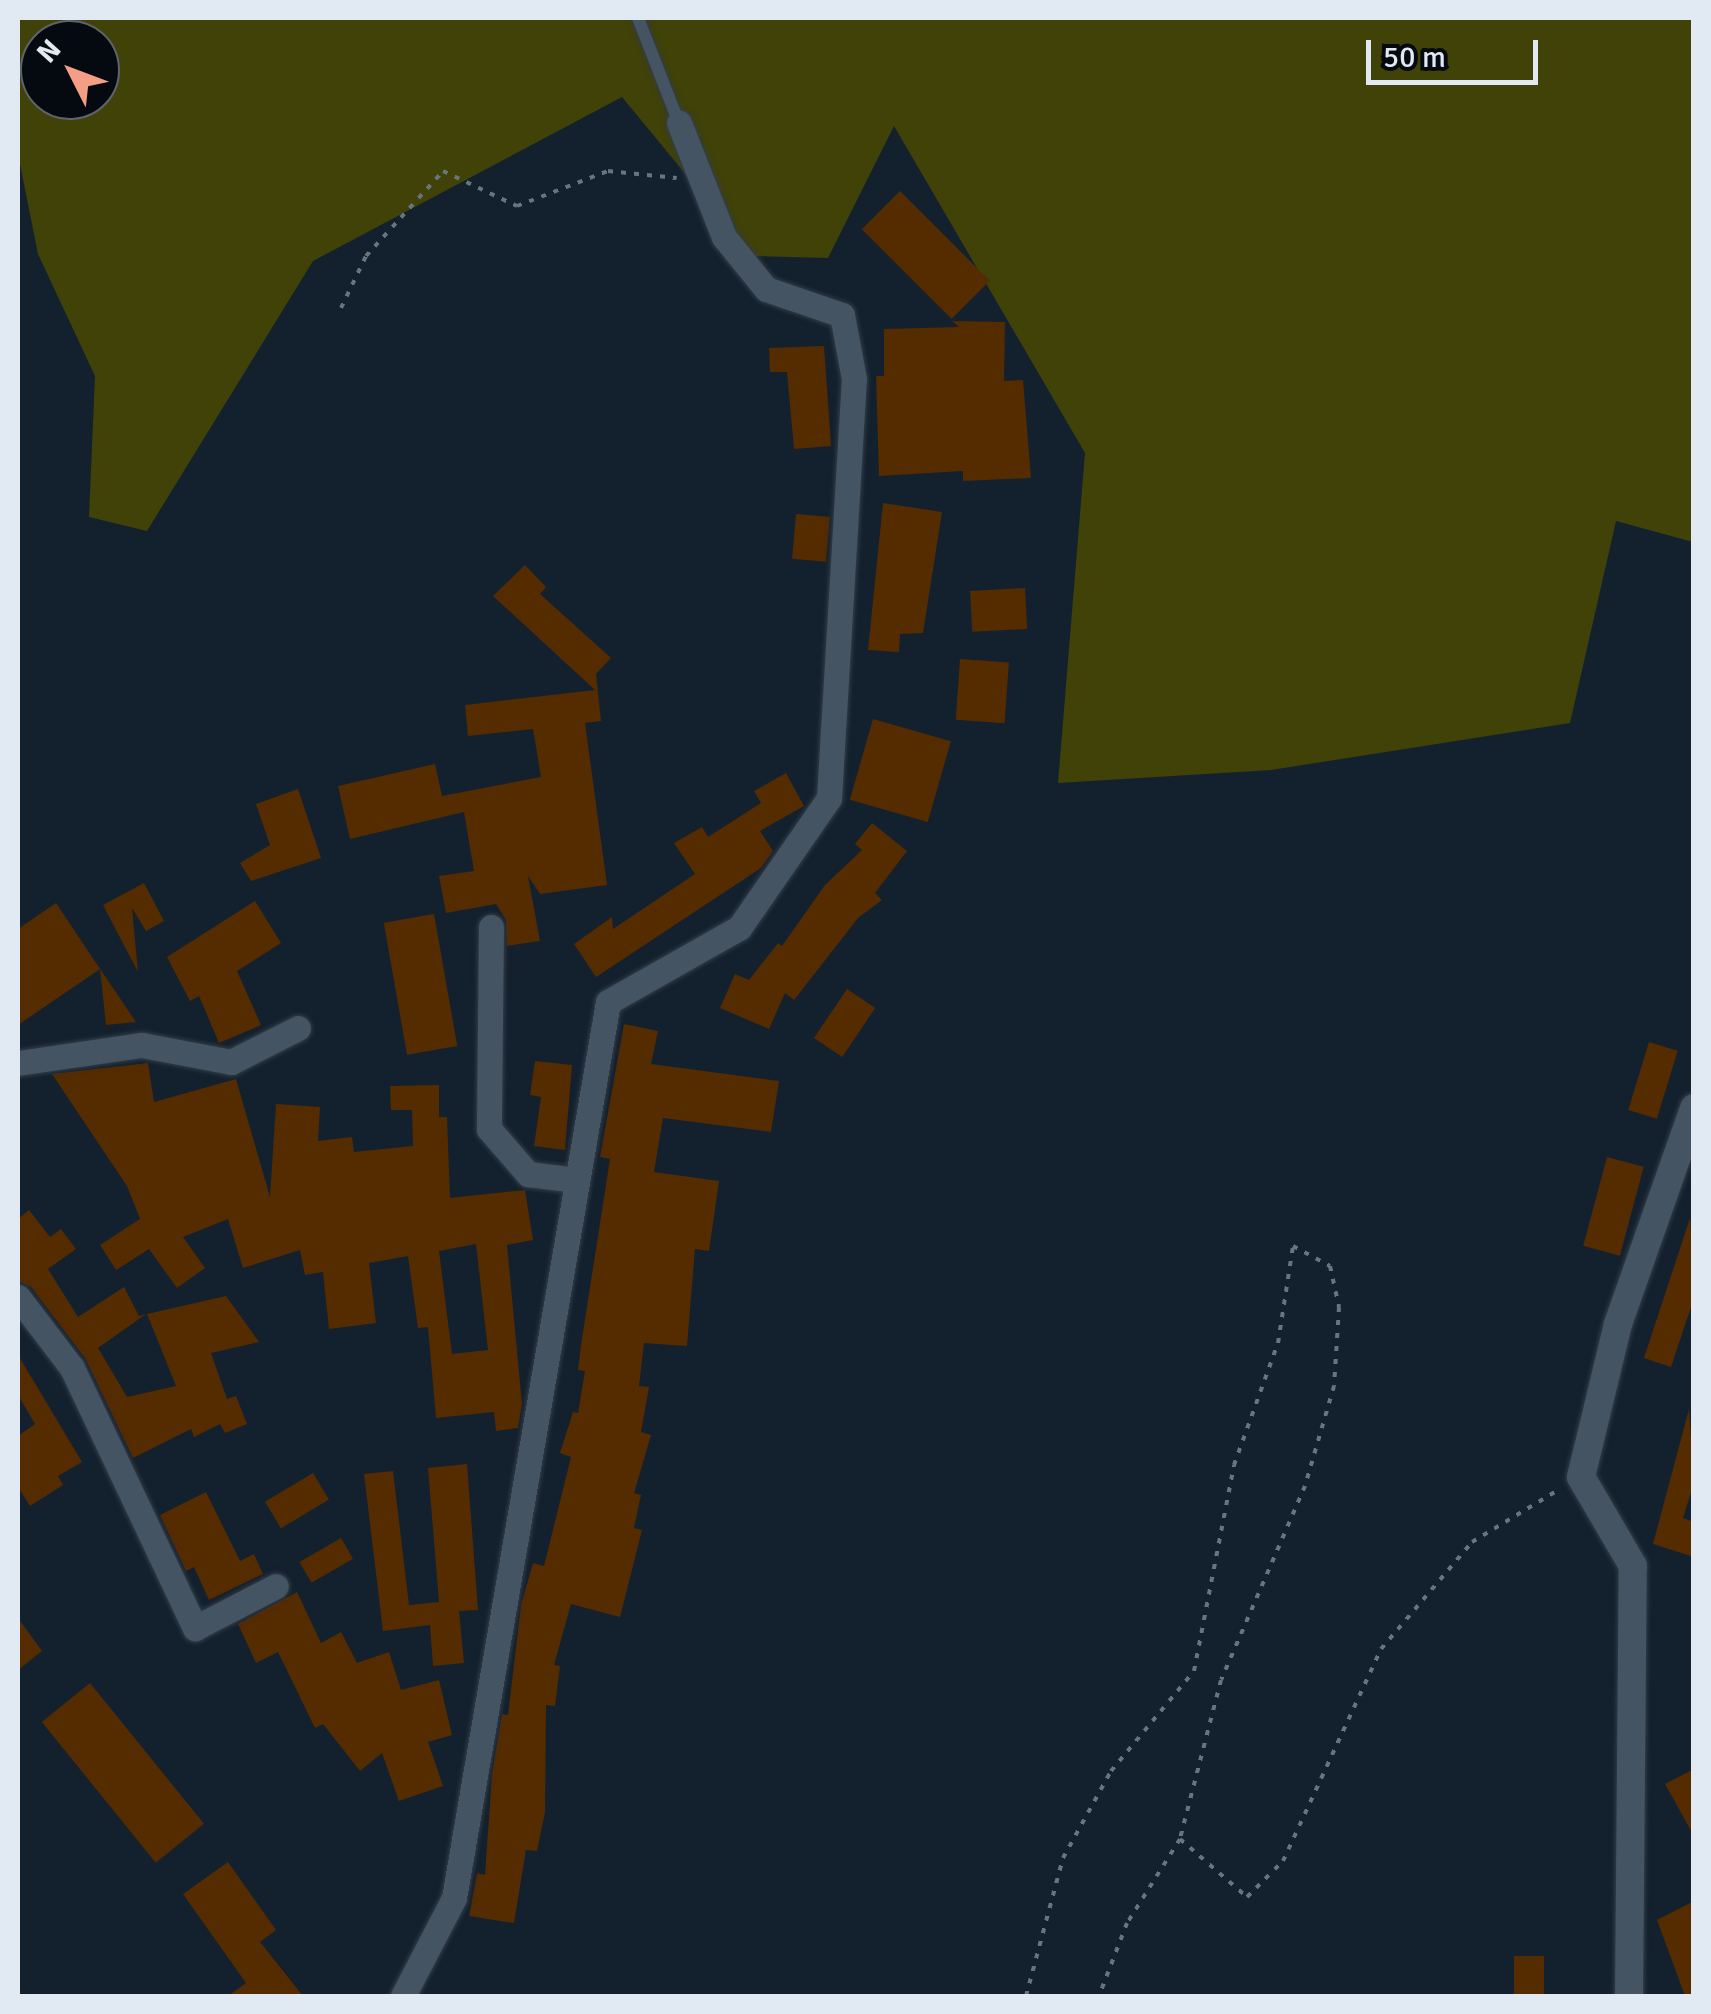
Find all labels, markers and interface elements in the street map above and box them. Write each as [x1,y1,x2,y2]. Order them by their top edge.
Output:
north arrow [20,20,120,120]
scale bar [1371,20,1544,82]
text: N [30,33,68,70]
text: 50 m [1383,39,1446,76]

